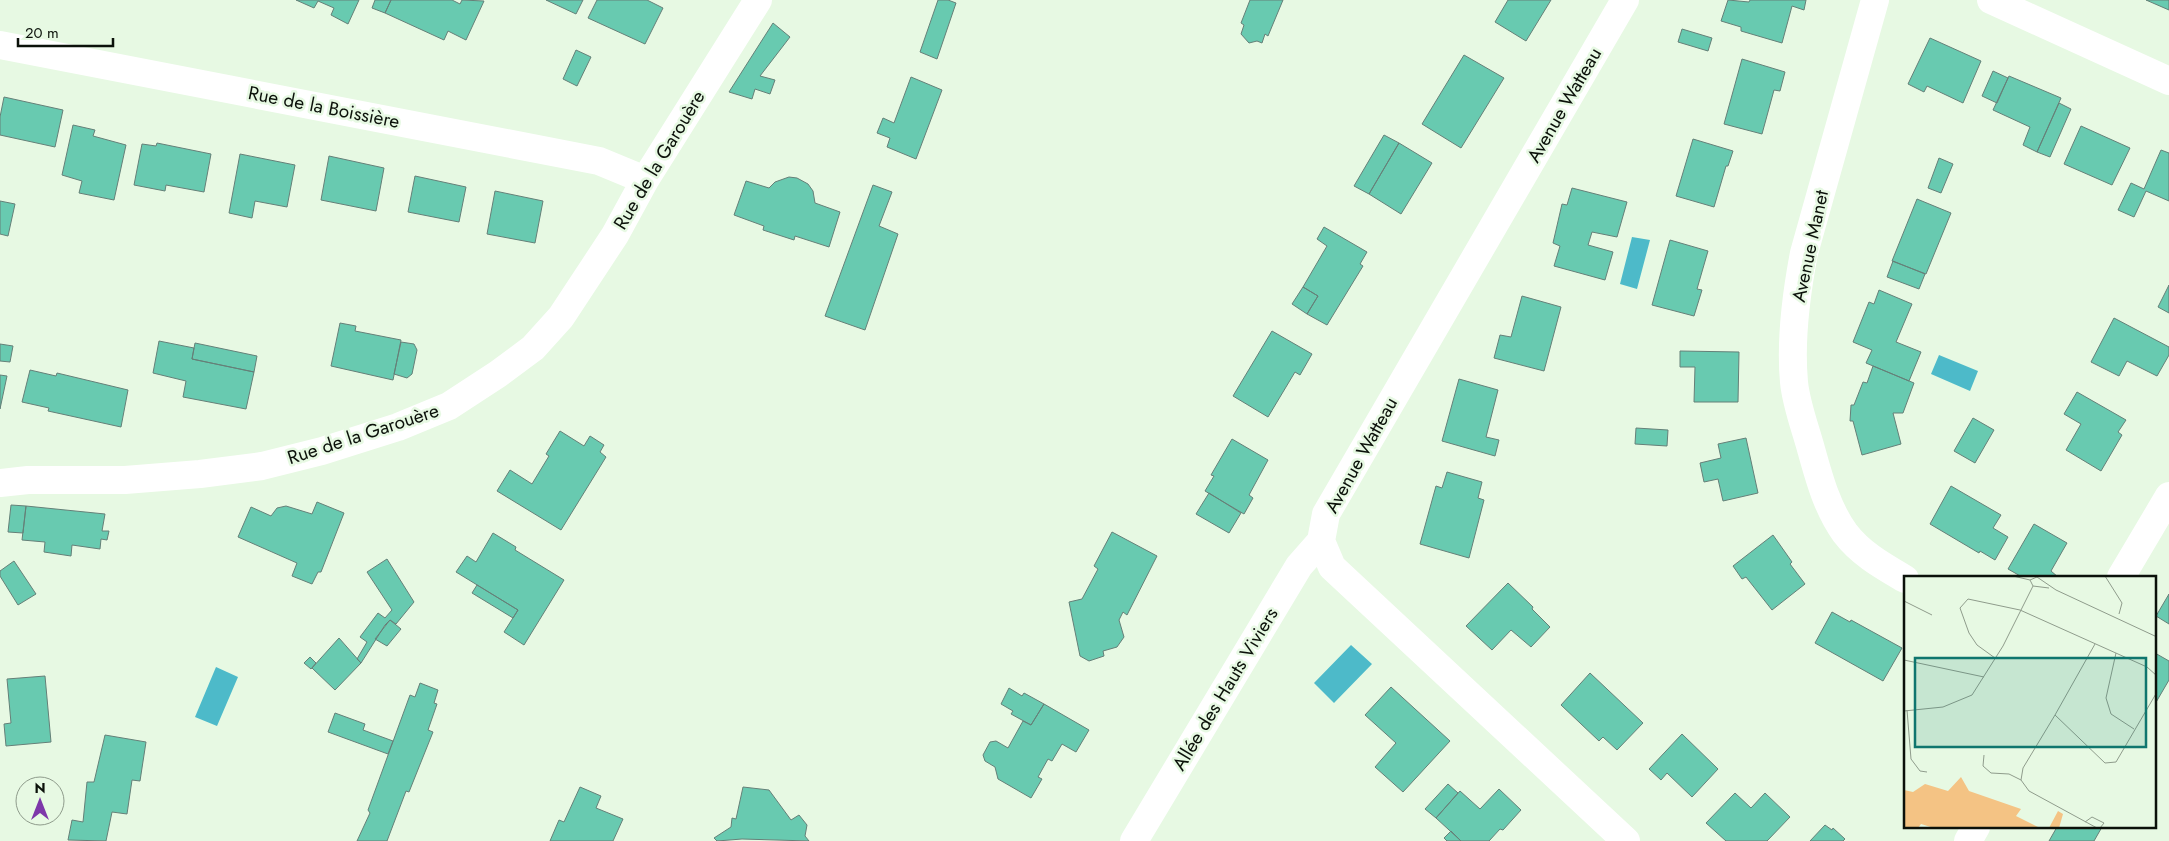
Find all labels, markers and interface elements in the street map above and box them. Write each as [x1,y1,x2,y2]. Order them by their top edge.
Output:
scale bar [18,15,112,47]
text: 20 m [25,22,59,44]
street label: Avenue Watteau [1520,42,1608,168]
street label: Rue de la Boissière [246,79,402,135]
street label: Rue de la Garouère [607,85,711,235]
street label: Avenue Manet [1785,187,1835,304]
street label: Avenue Watteau [1318,392,1404,518]
street label: Rue de la Garouère [284,397,442,471]
inset map [1904,576,2156,828]
street label: Allée des Hauts Viviers [1166,602,1285,776]
north arrow [15,776,65,826]
text: N [34,778,46,798]

